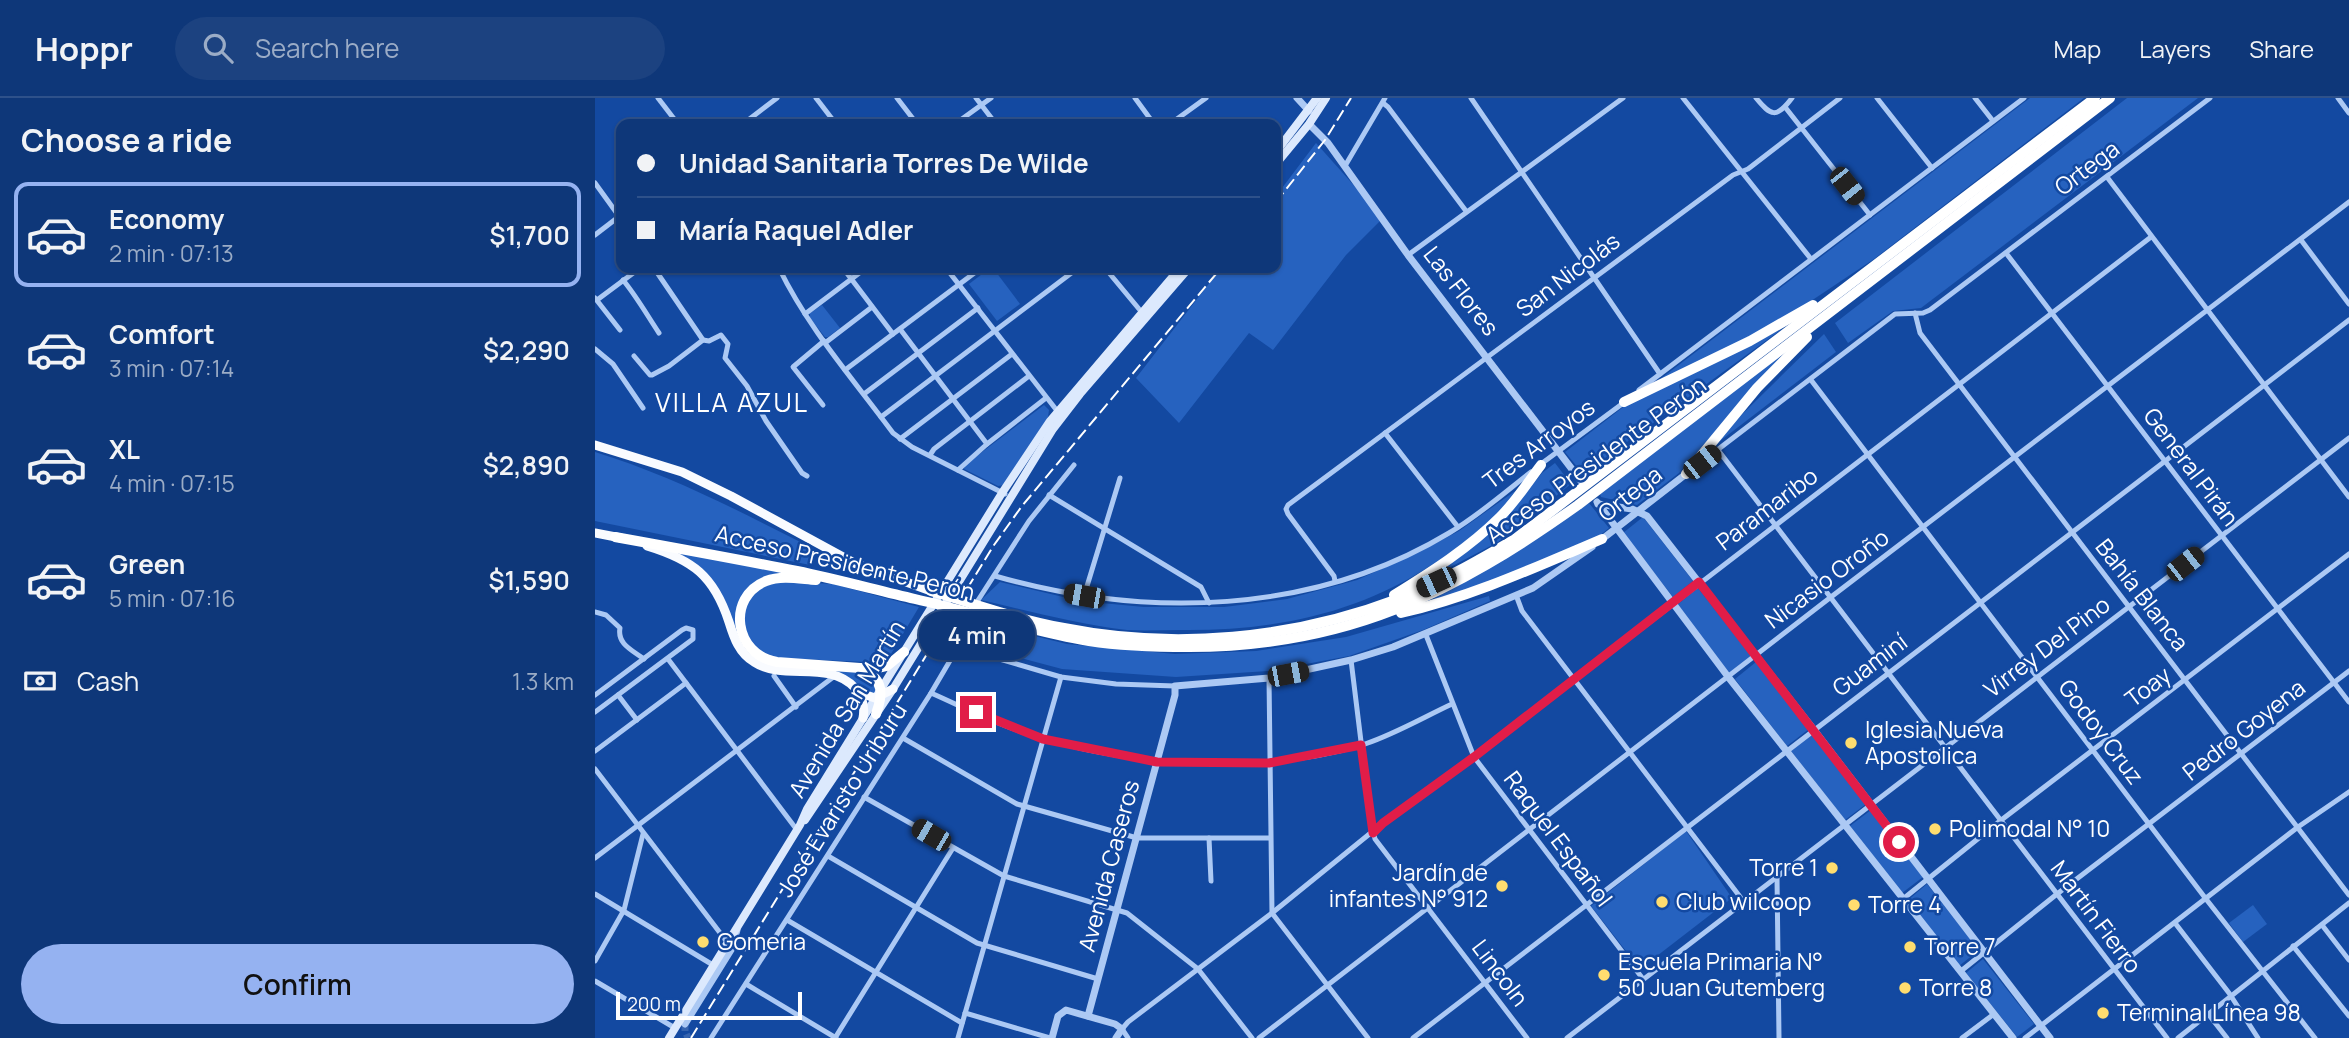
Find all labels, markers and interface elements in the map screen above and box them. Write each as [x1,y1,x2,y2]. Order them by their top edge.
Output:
search box [175,17,665,80]
text: Hoppr [35,26,133,71]
icon: search [199,29,237,67]
text: Search here [255,30,400,66]
text: Map [2054,32,2101,65]
text: Layers [2139,32,2211,65]
text: Share [2249,32,2314,65]
text: Choose a ride [21,118,232,162]
street label: Ortega [2047,132,2125,202]
text: Unidad Sanitaria Torres De Wilde [679,145,1089,181]
car [1826,163,1869,209]
text: Economy [109,201,224,237]
icon: car [25,203,88,266]
text: María Raquel Adler [679,212,913,248]
text: $1,700 [490,217,570,253]
street label: San Nicolás [1509,225,1626,324]
text: 2 min · 07:13 [109,237,234,269]
street label: Las Flores [1417,239,1507,342]
text: Comfort [109,316,215,352]
icon: car [25,318,88,381]
text: $2,290 [483,332,570,368]
text: 3 min · 07:14 [109,352,234,384]
street label: Acceso Presidente Perón [1479,368,1712,550]
district label: VILLA AZUL [655,384,809,420]
street label: Tres Arroyos [1476,391,1601,496]
street label: General Pirán [2137,401,2247,532]
text: XL [109,431,140,467]
icon: car [25,433,88,496]
car [1679,441,1726,483]
text: $2,890 [483,447,570,483]
street label: Ortega [1591,458,1668,528]
street label: Paramaribo [1709,459,1824,557]
text: 4 min · 07:15 [109,467,235,499]
street label: Acceso Presidente Perón [712,517,978,607]
street label: Nicasio Oroño [1758,521,1895,635]
street label: Bahía Blanca [2089,532,2197,657]
car [2162,543,2209,585]
text: Green [109,546,185,582]
icon: car [25,548,88,611]
text: $1,590 [489,562,570,598]
car [1413,564,1460,600]
text: 5 min · 07:16 [109,582,236,614]
car [1062,582,1107,610]
street label: Virrey Del Pino [1977,588,2116,704]
callout: 4 min [918,610,1034,660]
street label: Avenida San Martín [780,614,912,803]
text: 4 min [948,619,1006,651]
street label: Guaminí [1825,625,1914,703]
street label: Toay [2118,658,2177,714]
car [1266,660,1311,688]
icon: cash [21,662,59,700]
text: Cash [77,663,139,699]
text: 1.3 km [512,665,574,697]
street label: Pedro Goyena [2175,671,2311,787]
street label: Godoy Cruz [2052,672,2152,791]
street label: José Evaristo Uriburu [769,696,914,902]
route end [960,696,992,728]
place label: Iglesia Nueva Apostolica [1865,713,2004,771]
marker: Iglesia Nueva Apostolica [1843,735,1859,751]
street label: Raquel Español [1497,764,1620,913]
street label: Avenida Caseros [1070,776,1146,955]
place label: Polimodal N° 10 [1949,812,2110,844]
car [908,815,955,855]
marker: Polimodal N° 10 [1927,821,1943,837]
route start [1883,826,1915,858]
place label: Torre 1 [1749,851,1818,883]
street label: Martín Fierro [2044,853,2150,979]
place label: Jardín de infantes N° 912 [1329,856,1488,914]
marker: Torre 1 [1824,860,1840,876]
marker: Jardín de infantes N° 912 [1494,878,1510,894]
place label: Club wilcoop [1676,885,1811,917]
place label: Torre 4 [1868,888,1941,920]
marker: Club wilcoop [1654,894,1670,910]
marker: Torre 4 [1846,897,1862,913]
place label: Gomeria [717,925,806,957]
place label: Torre 7 [1924,930,1995,962]
street label: Lincoln [1465,933,1536,1012]
marker: Gomeria [695,934,711,950]
marker: Torre 7 [1902,939,1918,955]
button: Confirm [21,944,574,1024]
place label: Escuela Primaria N° 50 Juan Gutemberg [1618,945,1825,1003]
marker: Escuela Primaria N° 50 Juan Gutemberg [1596,967,1612,983]
place label: Torre 8 [1919,971,1992,1003]
marker: Torre 8 [1897,980,1913,996]
scale bar [616,989,801,1021]
text: 200 m [627,991,681,1017]
place label: Terminal Línea 98 [2117,996,2301,1028]
marker: Terminal Línea 98 [2095,1005,2111,1021]

